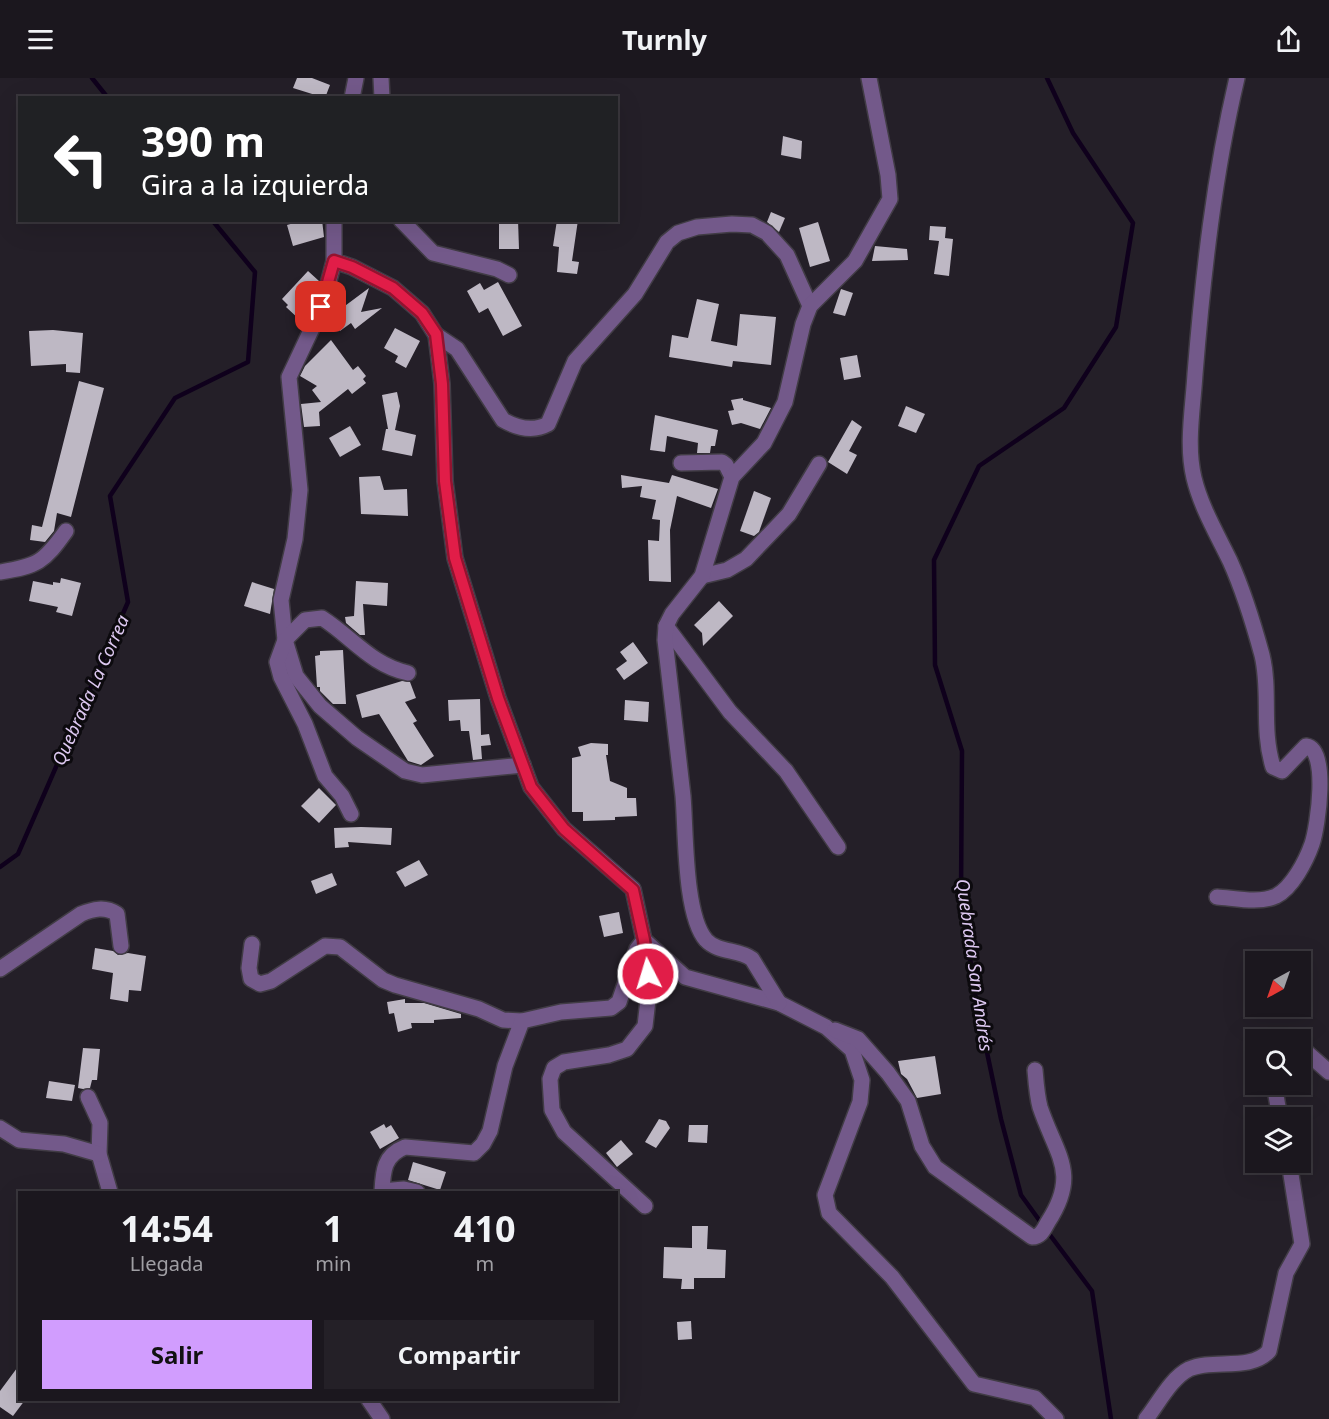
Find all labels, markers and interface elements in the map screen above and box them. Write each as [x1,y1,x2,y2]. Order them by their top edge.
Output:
text: Turnly [622,21,707,58]
icon: menu [24,23,57,56]
icon: share [1272,23,1305,56]
text: 390 m [141,112,265,169]
icon: left [42,120,120,198]
text: Gira a la izquierda [141,166,369,203]
pin [295,281,346,332]
icon: arrive [304,290,337,323]
water label: Quebrada La Correa [46,611,134,769]
water label: Quebrada San Andrés [951,877,999,1053]
position arrow [616,942,680,1006]
north arrow [1245,951,1311,1017]
map controls [1245,951,1311,1173]
button: search [1245,1029,1311,1095]
button: layers [1245,1107,1311,1173]
text: 14:54 [120,1204,213,1253]
text: 1 [323,1204,344,1253]
text: 410 [454,1204,516,1253]
text: Llegada [130,1250,204,1277]
text: min [315,1250,351,1277]
text: m [475,1250,494,1277]
button: Salir [42,1320,312,1389]
button: Compartir [324,1320,594,1389]

